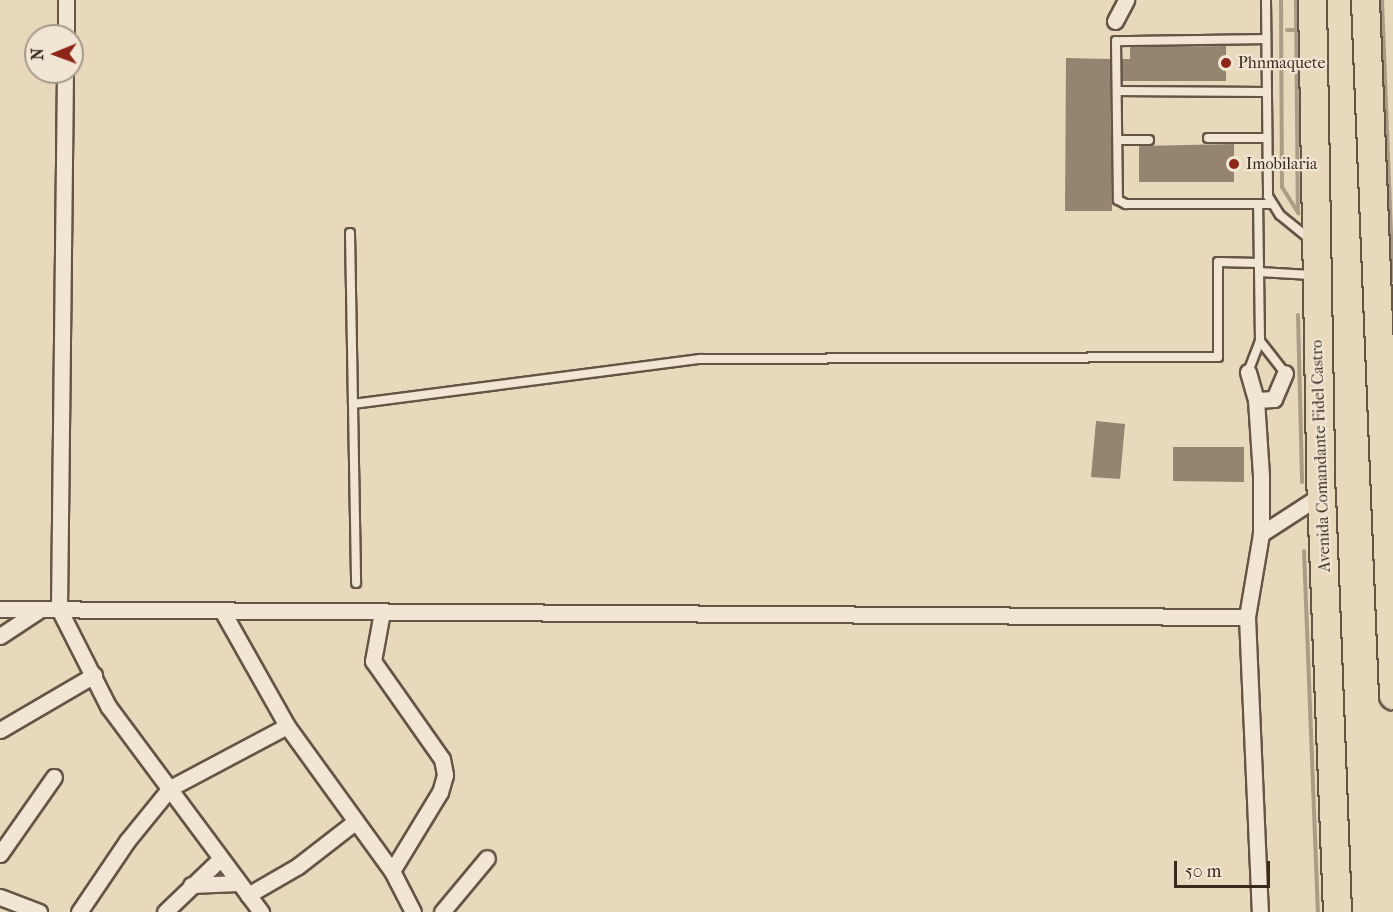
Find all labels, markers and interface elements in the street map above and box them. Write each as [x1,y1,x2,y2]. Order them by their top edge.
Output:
north arrow [24,24,84,84]
text: N [28,48,47,61]
place label: Phnmaquete [1238,53,1325,73]
marker: Phnmaquete [1219,56,1233,70]
place label: Imobilaria [1246,154,1317,174]
marker: Imobilaria [1227,157,1241,171]
street label: Avenida Comandante Fidel Castro [1307,340,1335,572]
scale bar [1177,849,1273,887]
text: 50 m [1185,861,1221,882]

